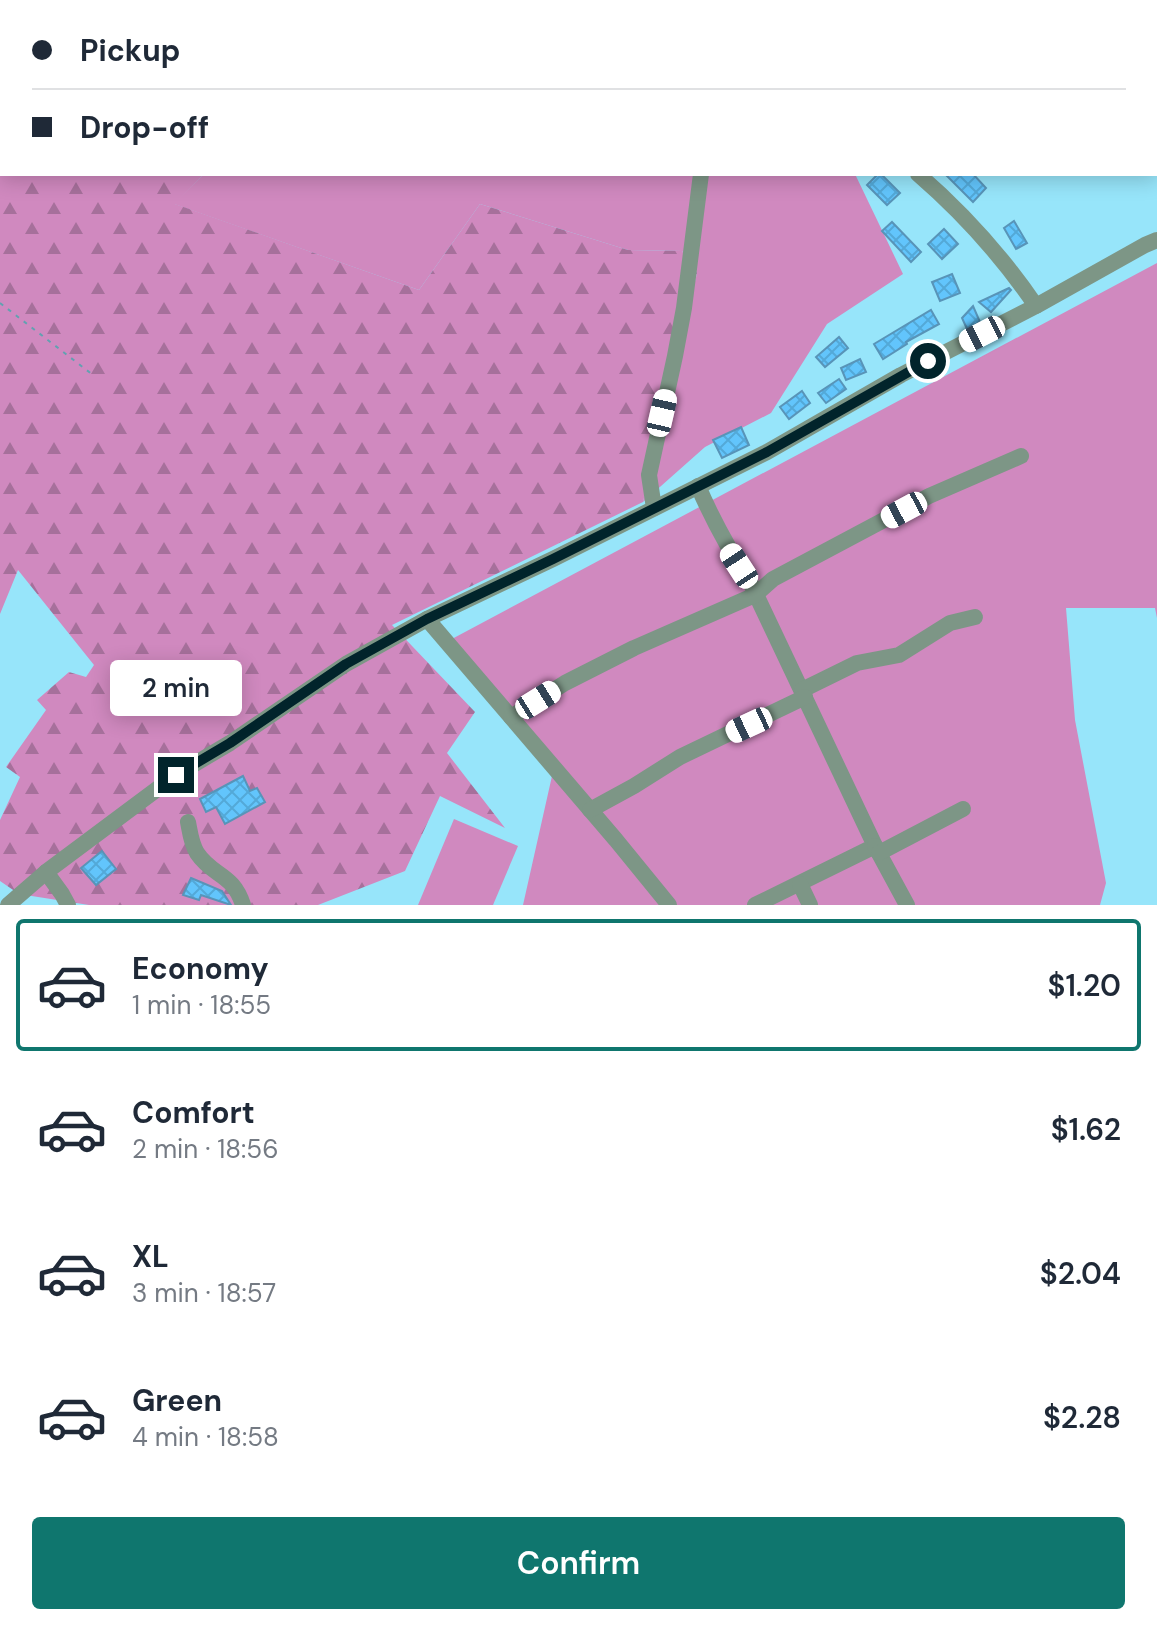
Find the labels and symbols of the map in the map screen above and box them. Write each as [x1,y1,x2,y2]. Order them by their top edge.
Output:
car [955,312,1009,356]
route start [910,343,946,379]
car [645,387,679,439]
car [877,488,931,532]
car [716,539,762,593]
callout: 2 min [110,659,242,715]
car [511,677,565,723]
car [722,704,776,746]
route end [158,757,194,793]

